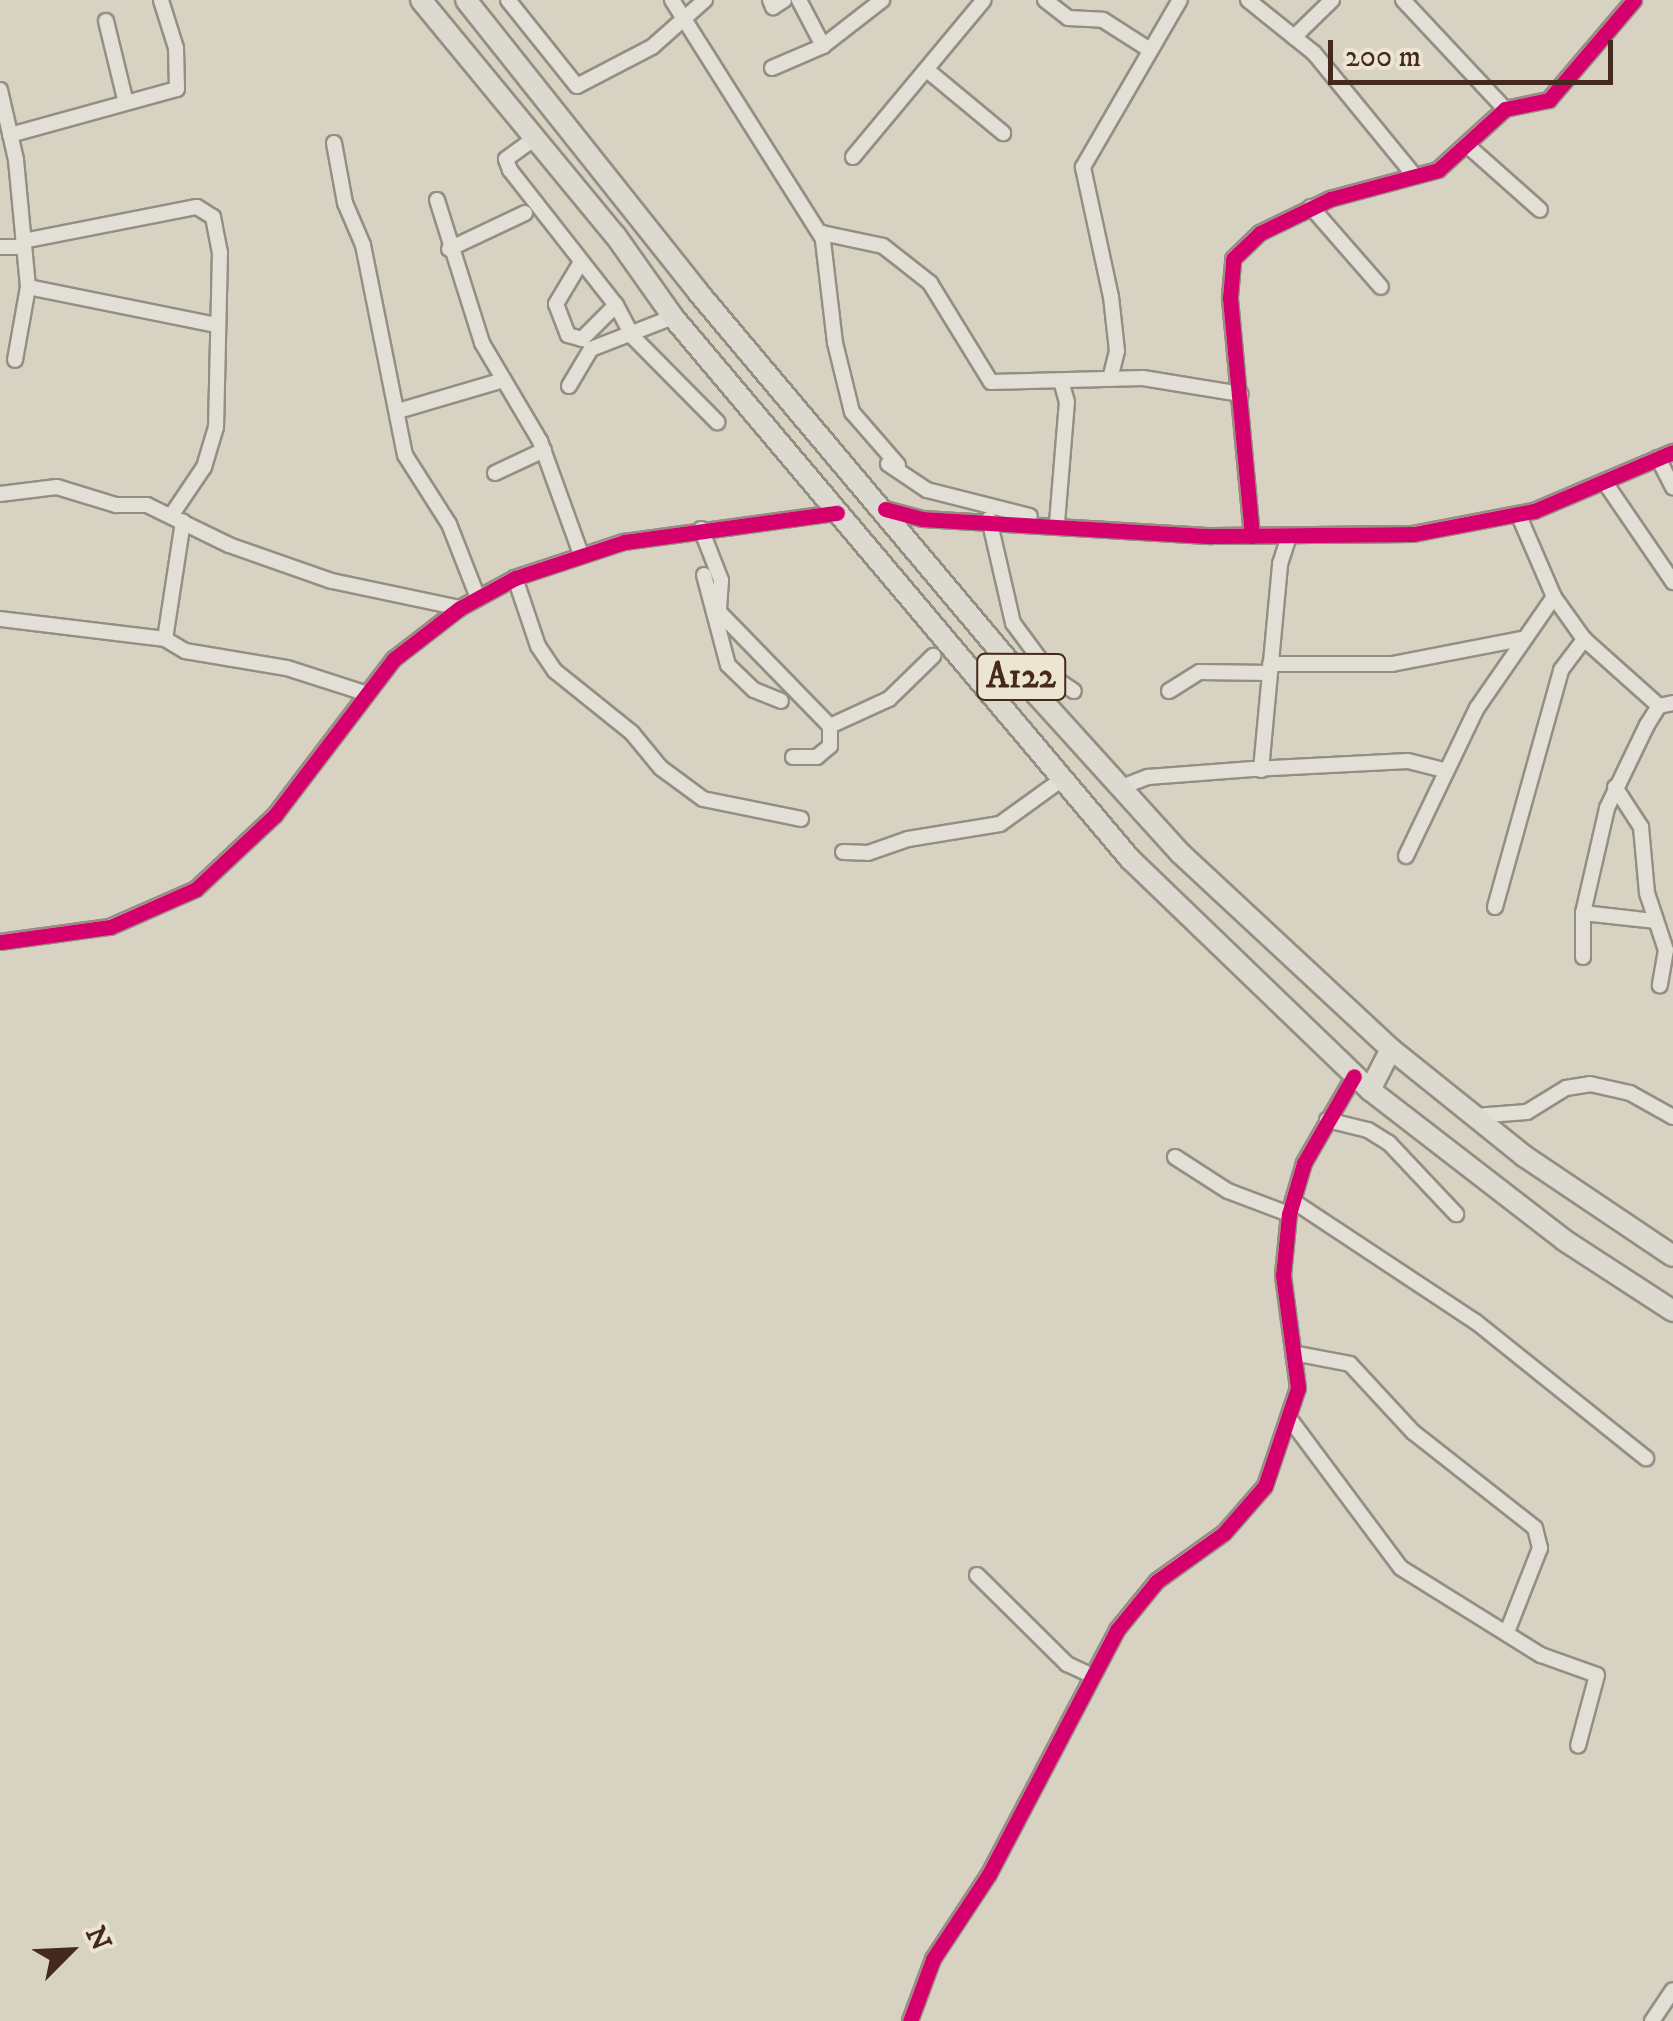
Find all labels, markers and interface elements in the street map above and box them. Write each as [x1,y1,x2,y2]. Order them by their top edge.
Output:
scale bar [1333,20,1618,82]
text: 200 m [1345,39,1421,76]
road number: A122 [976,647,1066,707]
north arrow [20,1901,120,2001]
text: N [77,1921,119,1956]

